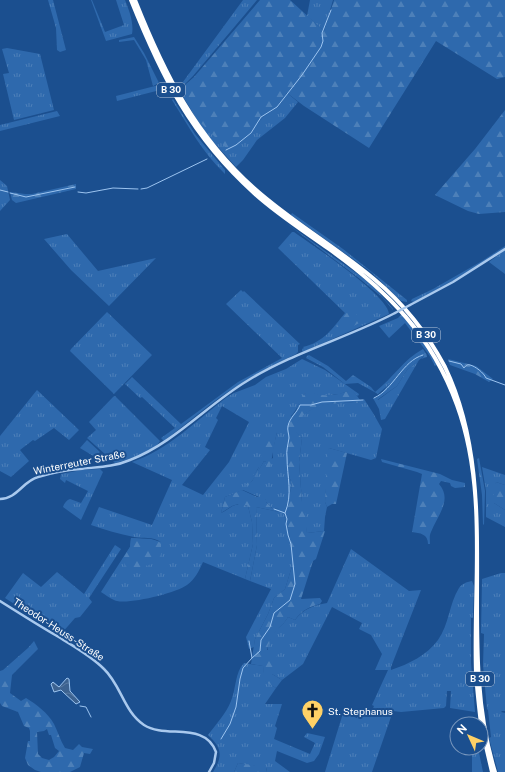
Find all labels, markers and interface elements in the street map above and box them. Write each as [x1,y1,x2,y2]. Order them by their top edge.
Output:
road number: B 30 [157,83,185,97]
road number: B 30 [412,328,440,342]
street label: Winterreuter Straße [32,447,126,477]
street label: Theodor-Heuss-Straße [11,595,107,663]
road number: B 30 [466,672,494,686]
church icon: St. Stephanus [299,698,325,731]
place label: St. Stephanus [328,705,393,717]
north arrow [449,716,489,756]
text: N [455,722,469,736]

